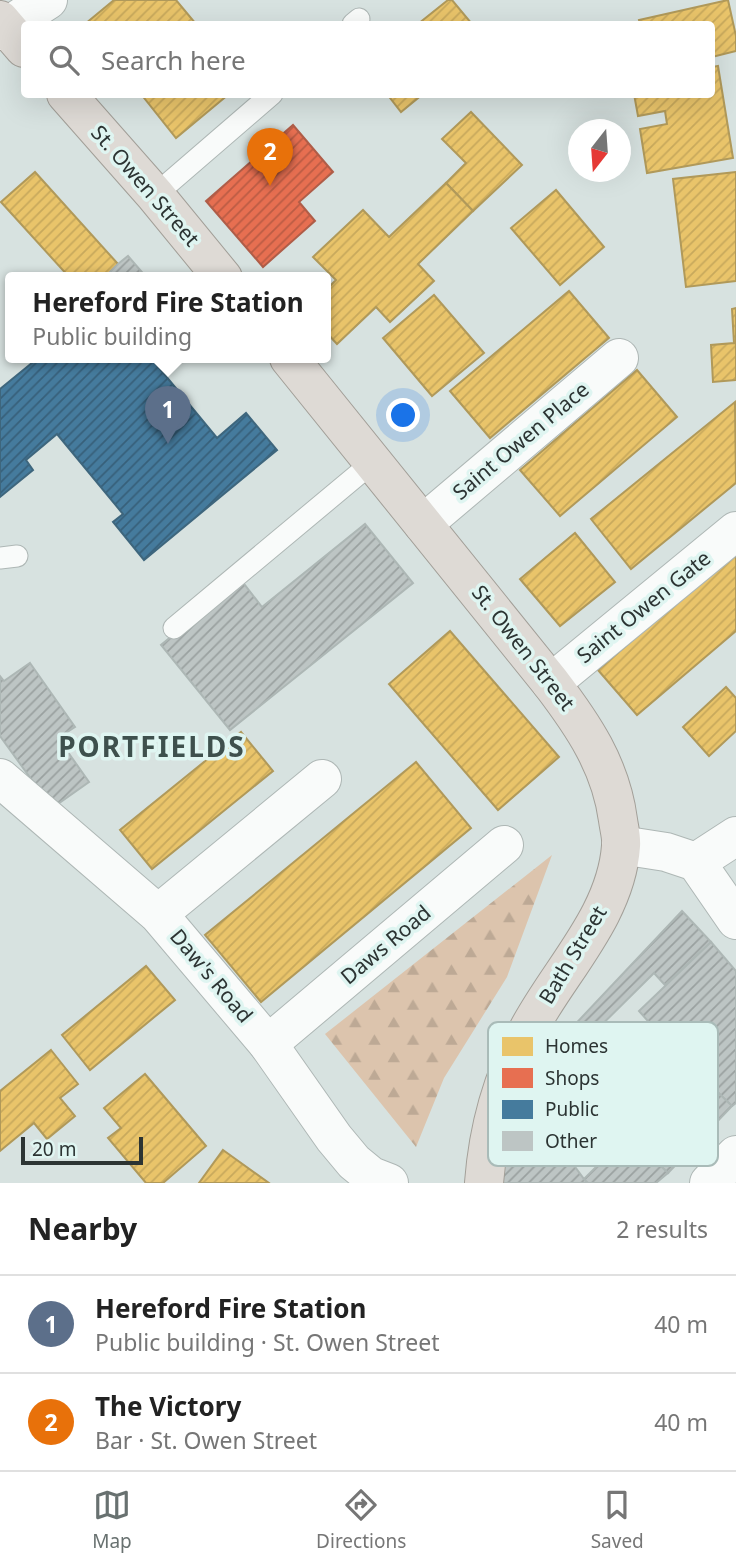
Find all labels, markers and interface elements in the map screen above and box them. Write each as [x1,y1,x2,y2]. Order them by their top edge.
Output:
search box [21,21,715,98]
icon: search [45,41,83,79]
text: Search here [101,42,246,78]
street label: St. Owen Street [85,119,206,252]
north arrow [568,119,631,182]
pin: 2 [247,128,293,186]
popup [5,272,331,363]
text: Hereford Fire Station [32,284,304,320]
text: Public building [32,320,192,352]
street label: Saint Owen Place [446,375,594,506]
pin: 1 [145,386,191,444]
your location [386,398,420,432]
street label: Saint Owen Gate [571,544,716,669]
street label: St. Owen Street [466,579,582,716]
district label: PORTFIELDS [58,727,246,765]
street label: Daws Road [334,898,436,990]
street label: Bath Street [532,900,613,1009]
street label: Daw's Road [164,922,259,1028]
legend [488,1022,718,1166]
text: Homes [545,1033,608,1059]
text: Shops [545,1065,599,1091]
text: Public [545,1096,599,1122]
text: Other [545,1128,597,1154]
scale bar [21,1134,144,1166]
text: 20 m [32,1136,76,1162]
text: Nearby [28,1208,137,1249]
text: 2 results [616,1213,708,1245]
text: Hereford Fire Station [95,1290,366,1326]
text: 1 [44,1308,58,1340]
text: 40 m [654,1308,708,1340]
text: Public building · St. Owen Street [95,1326,439,1358]
text: The Victory [95,1388,241,1424]
text: 2 [44,1406,58,1438]
text: 40 m [654,1406,708,1438]
text: Bar · St. Owen Street [95,1424,317,1456]
tab: Map [92,1486,132,1554]
tab: Directions [316,1486,406,1554]
tab: Saved [591,1486,644,1554]

